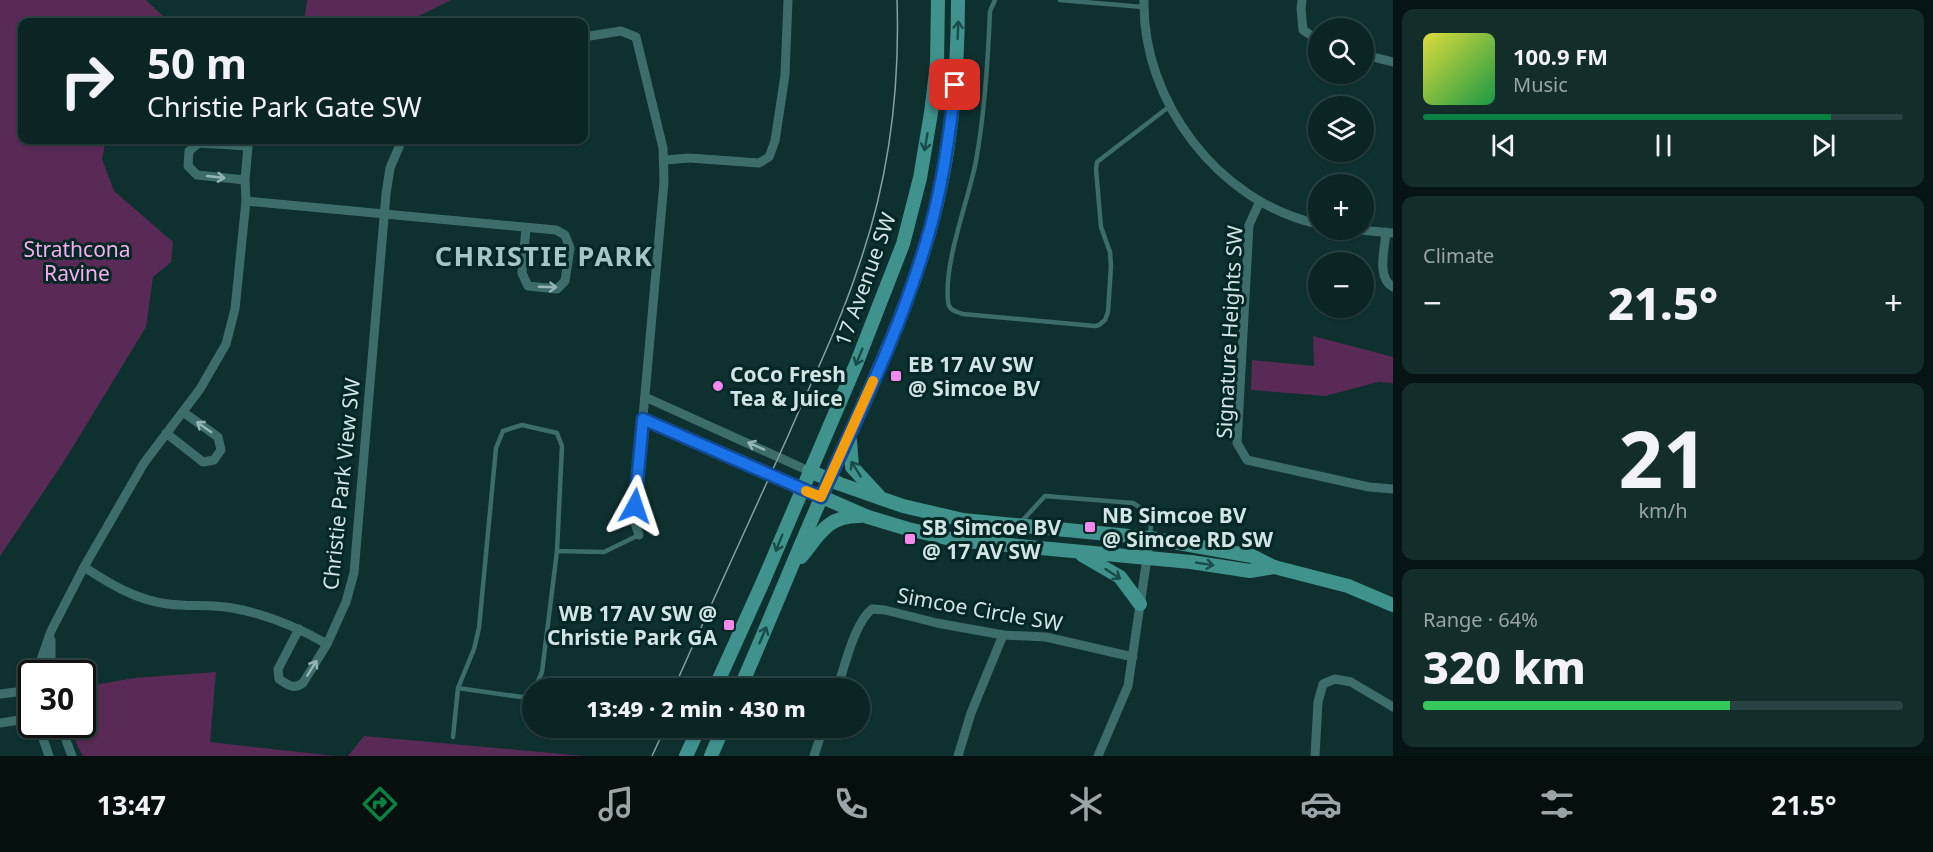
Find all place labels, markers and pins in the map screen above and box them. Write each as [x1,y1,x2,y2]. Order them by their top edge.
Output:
pin [929,59,980,110]
place label: EB 17 AV SW @ Simcoe BV [908,350,1041,402]
place label: CoCo Fresh Tea & Juice [730,360,846,412]
marker: EB 17 AV SW @ Simcoe BV [889,369,903,383]
marker: CoCo Fresh Tea & Juice [711,379,725,393]
place label: NB Simcoe BV @ Simcoe RD SW [1102,501,1274,553]
place label: SB Simcoe BV @ 17 AV SW [922,513,1061,565]
marker: NB Simcoe BV @ Simcoe RD SW [1083,520,1097,534]
marker: SB Simcoe BV @ 17 AV SW [903,532,917,546]
place label: WB 17 AV SW @ Christie Park GA [547,599,717,651]
marker: WB 17 AV SW @ Christie Park GA [722,618,736,632]

